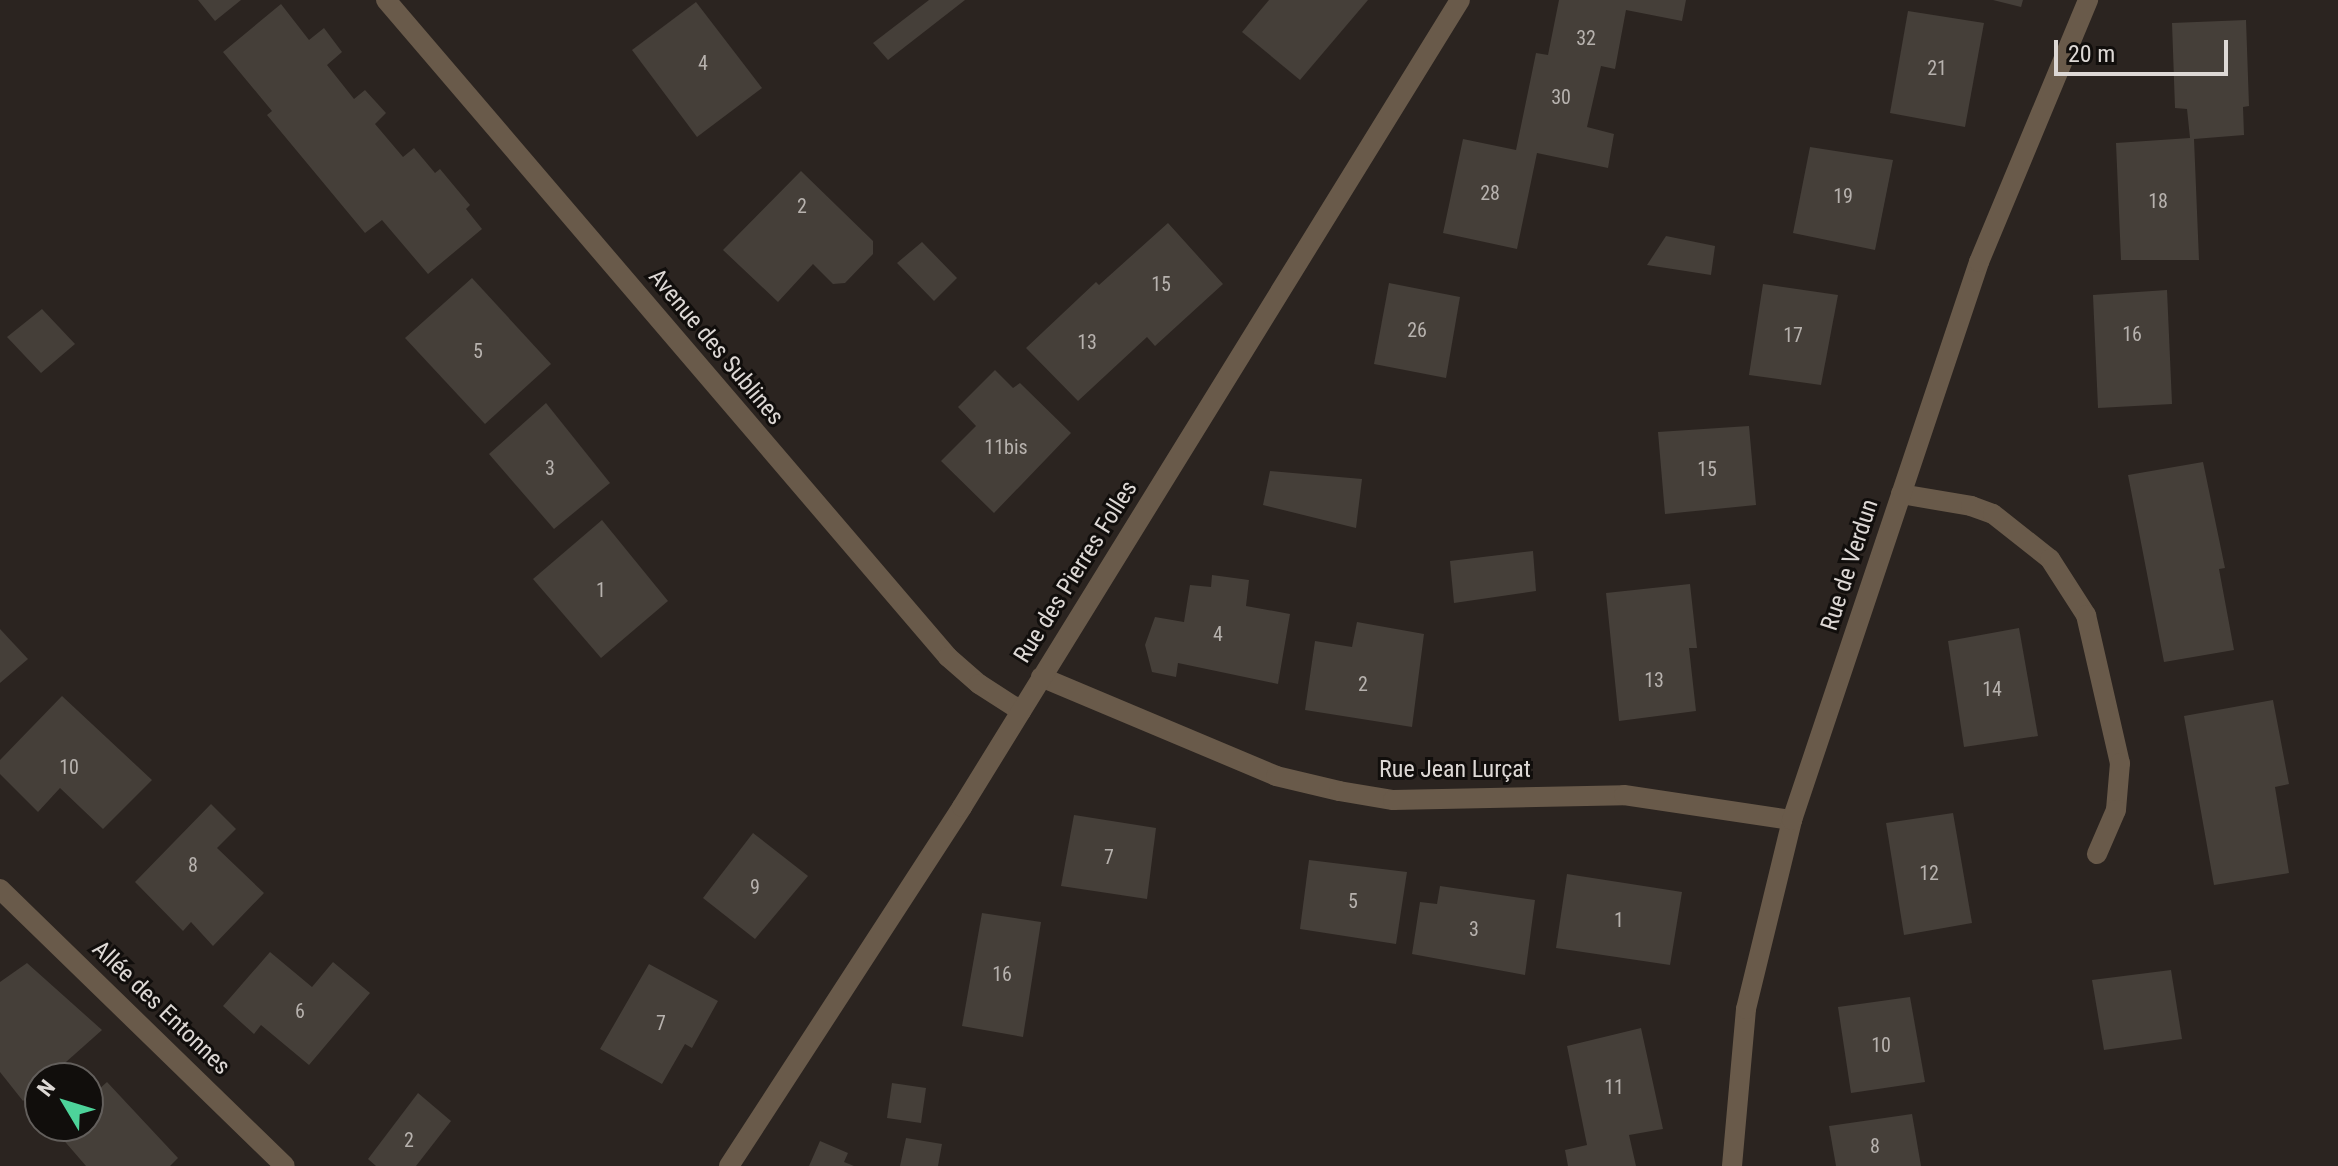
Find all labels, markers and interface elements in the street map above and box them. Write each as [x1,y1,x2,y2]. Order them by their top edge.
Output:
scale bar [2058,24,2232,74]
house number: 32 [1576,26,1596,50]
text: 20 m [2068,40,2115,68]
house number: 4 [698,51,708,75]
house number: 21 [1927,56,1947,80]
house number: 30 [1551,85,1571,109]
house number: 28 [1480,181,1500,205]
house number: 19 [1833,184,1853,208]
house number: 18 [2148,189,2168,213]
house number: 2 [797,194,807,218]
street label: Avenue des Sublines [642,263,790,431]
house number: 15 [1151,272,1171,296]
house number: 26 [1407,318,1427,342]
house number: 16 [2122,322,2142,346]
house number: 17 [1783,323,1803,347]
house number: 13 [1077,330,1097,354]
house number: 5 [473,339,483,363]
house number: 11bis [984,435,1028,459]
house number: 3 [545,456,555,480]
house number: 15 [1697,457,1717,481]
street label: Rue des Pierres Folles [1008,476,1144,668]
street label: Rue de Verdun [1815,496,1885,634]
house number: 1 [596,578,606,602]
house number: 4 [1213,622,1223,646]
house number: 13 [1644,668,1664,692]
house number: 2 [1358,672,1368,696]
house number: 14 [1982,677,2002,701]
house number: 10 [59,755,79,779]
street label: Rue Jean Lurçat [1379,756,1531,784]
house number: 7 [1104,845,1114,869]
house number: 8 [188,853,198,877]
house number: 12 [1919,861,1939,885]
house number: 9 [750,875,760,899]
house number: 5 [1348,889,1358,913]
house number: 1 [1614,908,1624,932]
house number: 3 [1469,917,1479,941]
street label: Allée des Entonnes [86,935,236,1081]
house number: 16 [992,962,1012,986]
house number: 6 [295,999,305,1023]
house number: 7 [656,1011,666,1035]
house number: 10 [1871,1033,1891,1057]
north arrow [24,1062,104,1142]
text: N [32,1075,60,1101]
house number: 11 [1604,1075,1624,1099]
house number: 2 [404,1128,414,1152]
house number: 8 [1870,1134,1880,1158]

